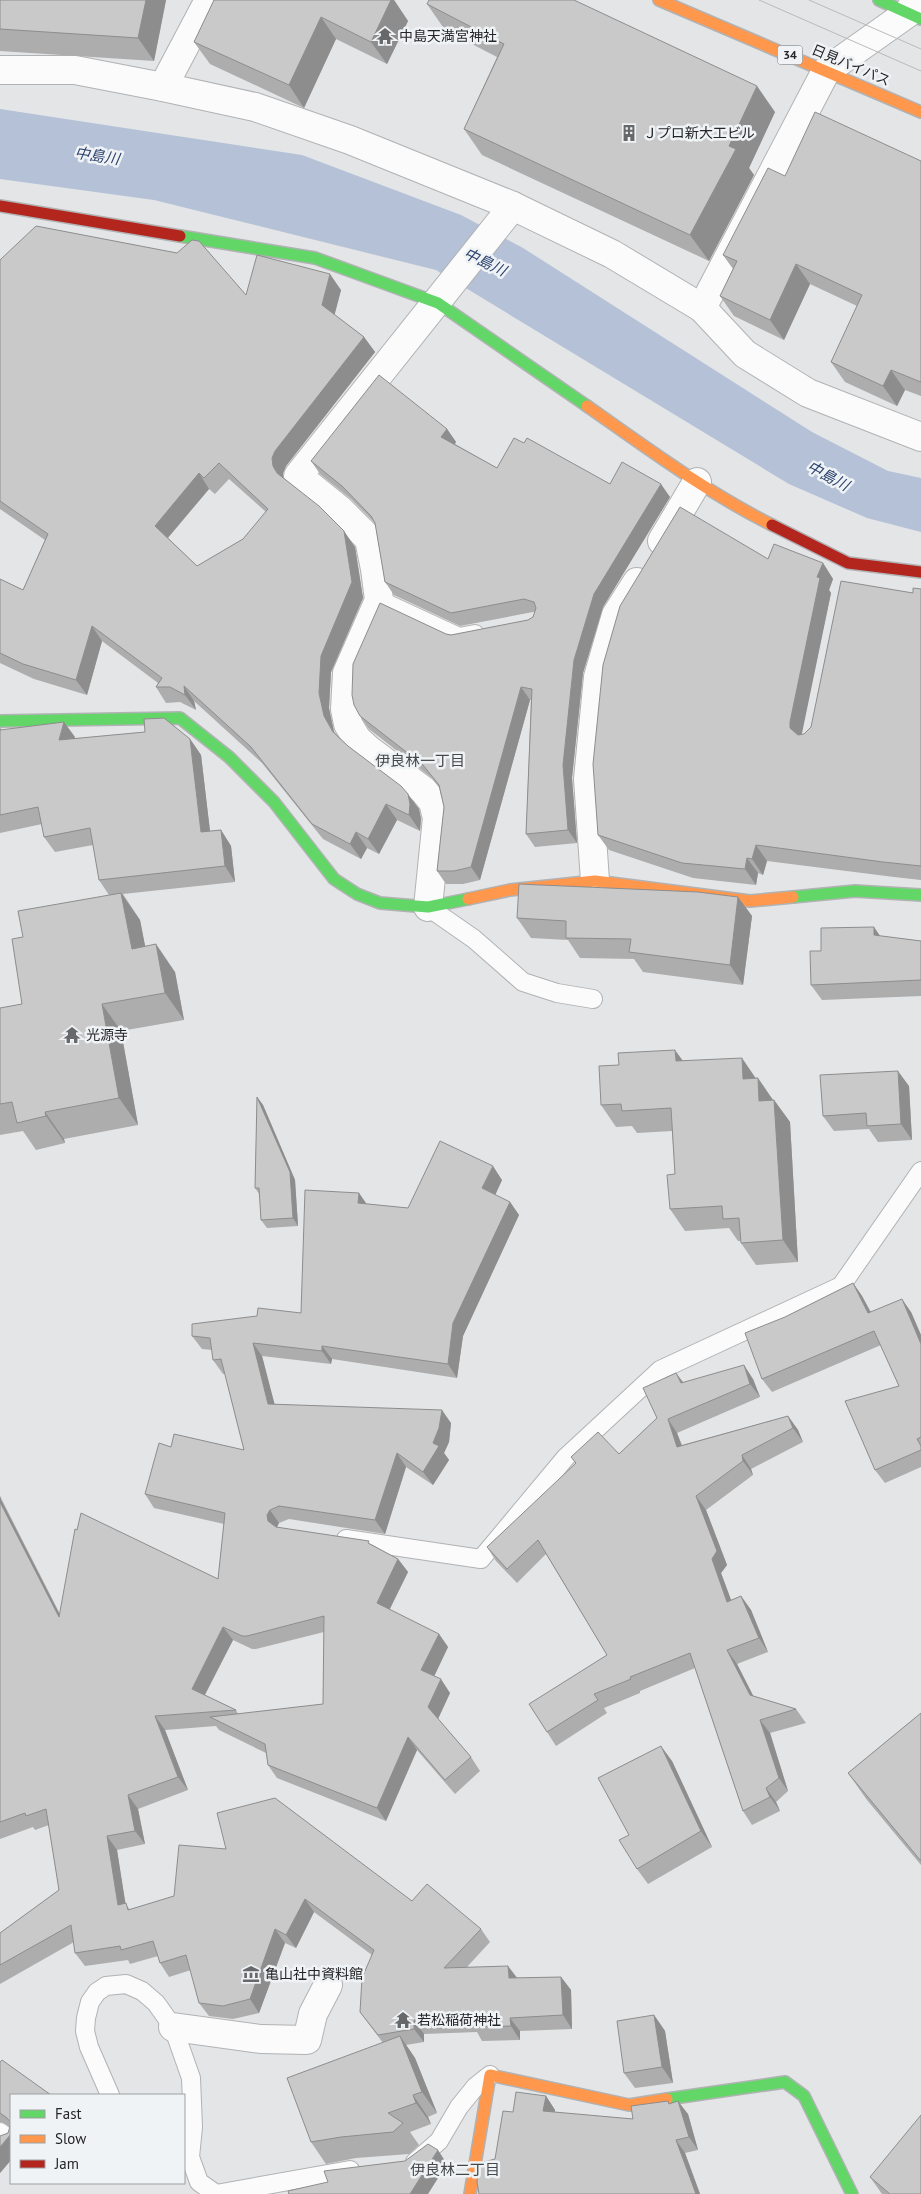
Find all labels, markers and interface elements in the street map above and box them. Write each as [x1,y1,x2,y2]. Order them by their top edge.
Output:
temple icon: 中島天満宮神社 [375,26,395,46]
place label: 中島天満宮神社 [399,27,497,45]
street label: 日見バイパス [809,40,893,90]
road number: 34 [778,46,802,64]
building icon: Ｊプロ新大工ビル [619,123,639,143]
place label: Ｊプロ新大工ビル [643,124,755,142]
water label: 中島川 [73,143,123,169]
water label: 中島川 [461,243,511,281]
water label: 中島川 [804,457,854,495]
district label: 伊良林一丁目 [375,751,465,770]
temple icon: 光源寺 [62,1025,82,1045]
place label: 光源寺 [86,1026,128,1044]
museum icon: 亀山社中資料館 [241,1964,261,1984]
place label: 亀山社中資料館 [265,1965,363,1983]
temple icon: 若松稲荷神社 [393,2010,413,2030]
place label: 若松稲荷神社 [417,2011,501,2029]
legend [10,2094,185,2184]
text: Fast [55,2104,82,2123]
text: Slow [55,2129,86,2148]
text: Jam [54,2154,79,2173]
district label: 伊良林二丁目 [410,2160,500,2179]

